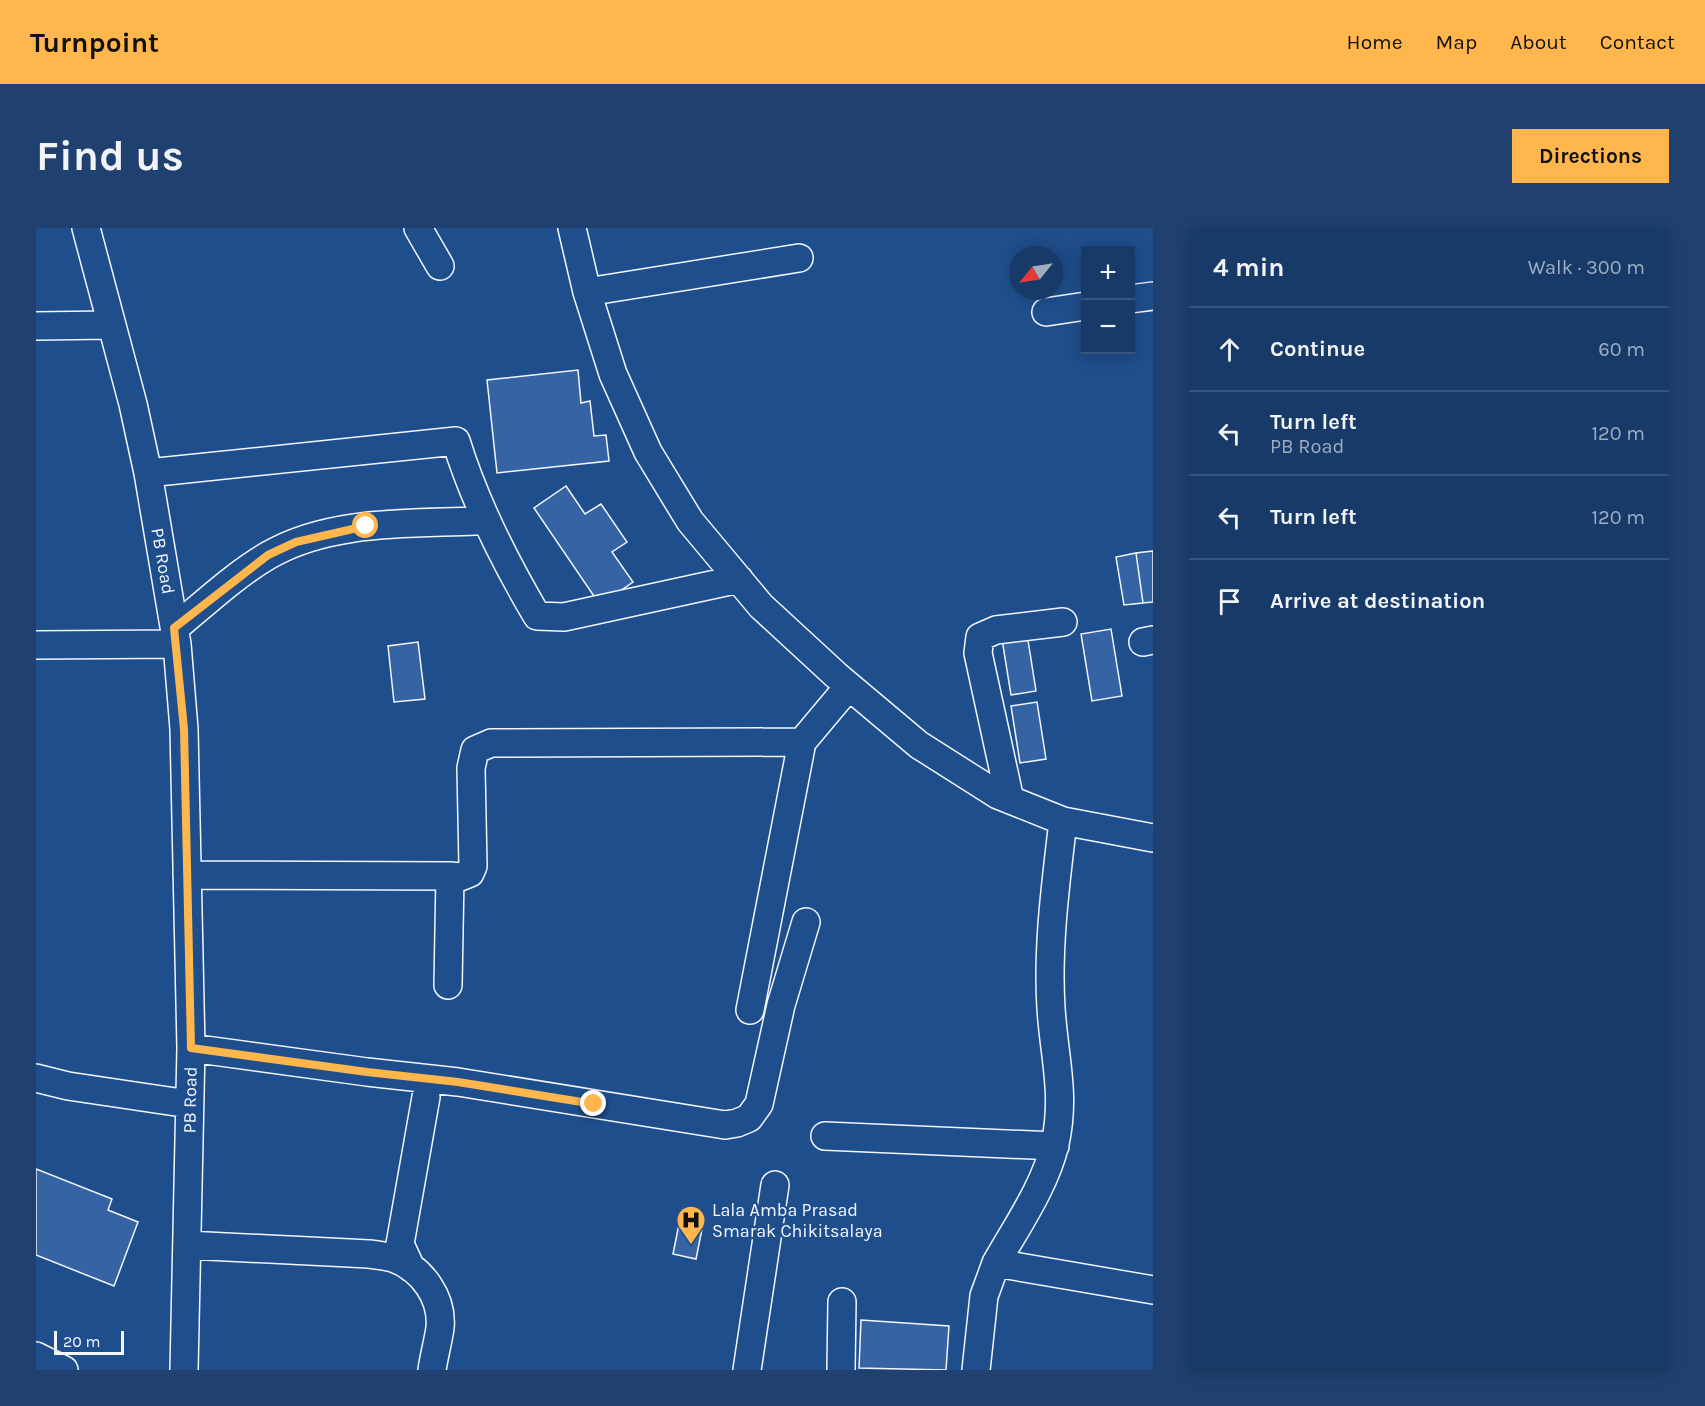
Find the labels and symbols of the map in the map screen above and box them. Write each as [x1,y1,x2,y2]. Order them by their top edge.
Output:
north arrow [1009,246,1063,300]
route start [352,512,378,538]
street label: PB Road [146,526,180,596]
street label: PB Road [178,1066,202,1134]
route end [580,1090,606,1116]
place label: Lala Amba Prasad Smarak Chikitsalaya [712,1199,883,1242]
hospital icon: Lala Amba Prasad Smarak Chikitsalaya [675,1204,707,1246]
scale bar [54,1328,124,1356]

